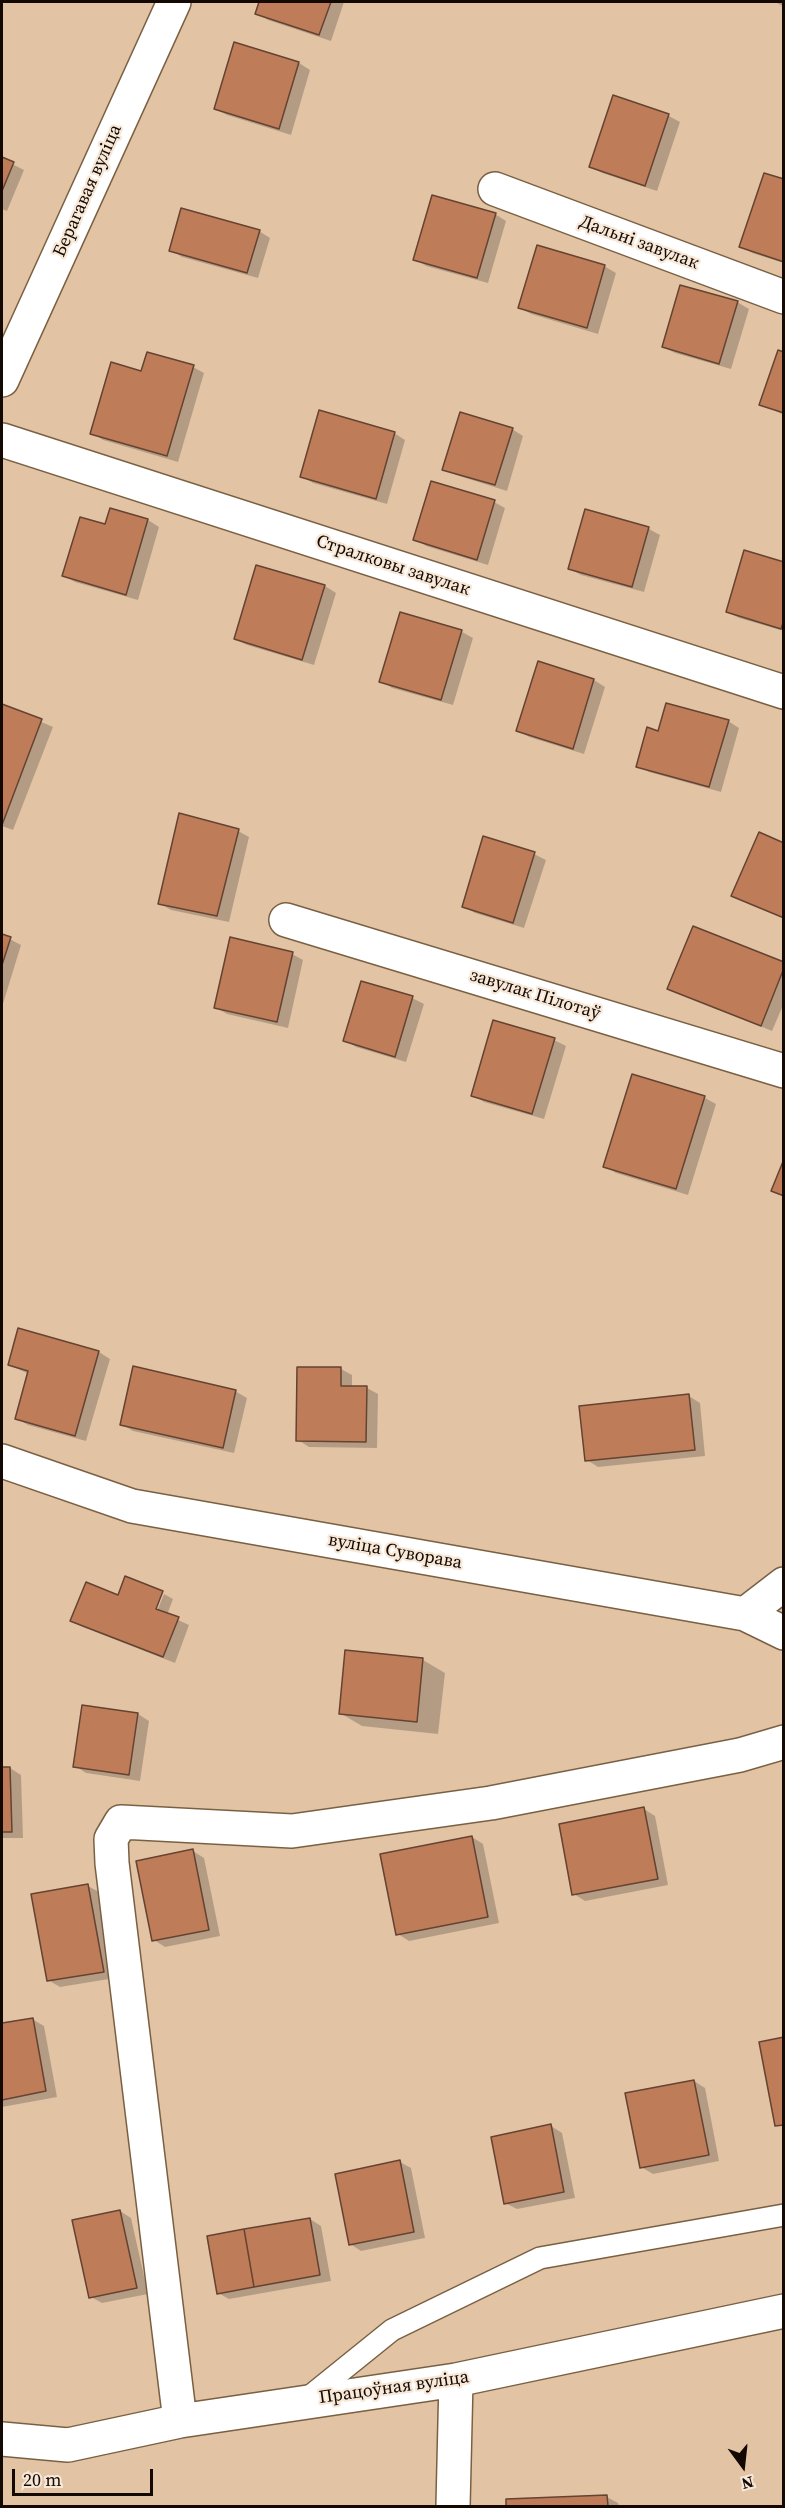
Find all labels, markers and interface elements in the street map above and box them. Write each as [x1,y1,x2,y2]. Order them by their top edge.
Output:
street label: Берагавая вуліца [49,121,127,261]
street label: Дальні завулак [576,211,702,275]
street label: Стралковы завулак [313,531,473,601]
street label: завулак Пілотаў [467,965,603,1025]
street label: вуліца Суворава [326,1530,464,1574]
street label: Працоўная вуліца [318,2367,470,2409]
north arrow [713,2436,773,2496]
scale bar [15,2457,156,2495]
text: 20 m [23,2467,61,2492]
text: N [739,2471,756,2496]

